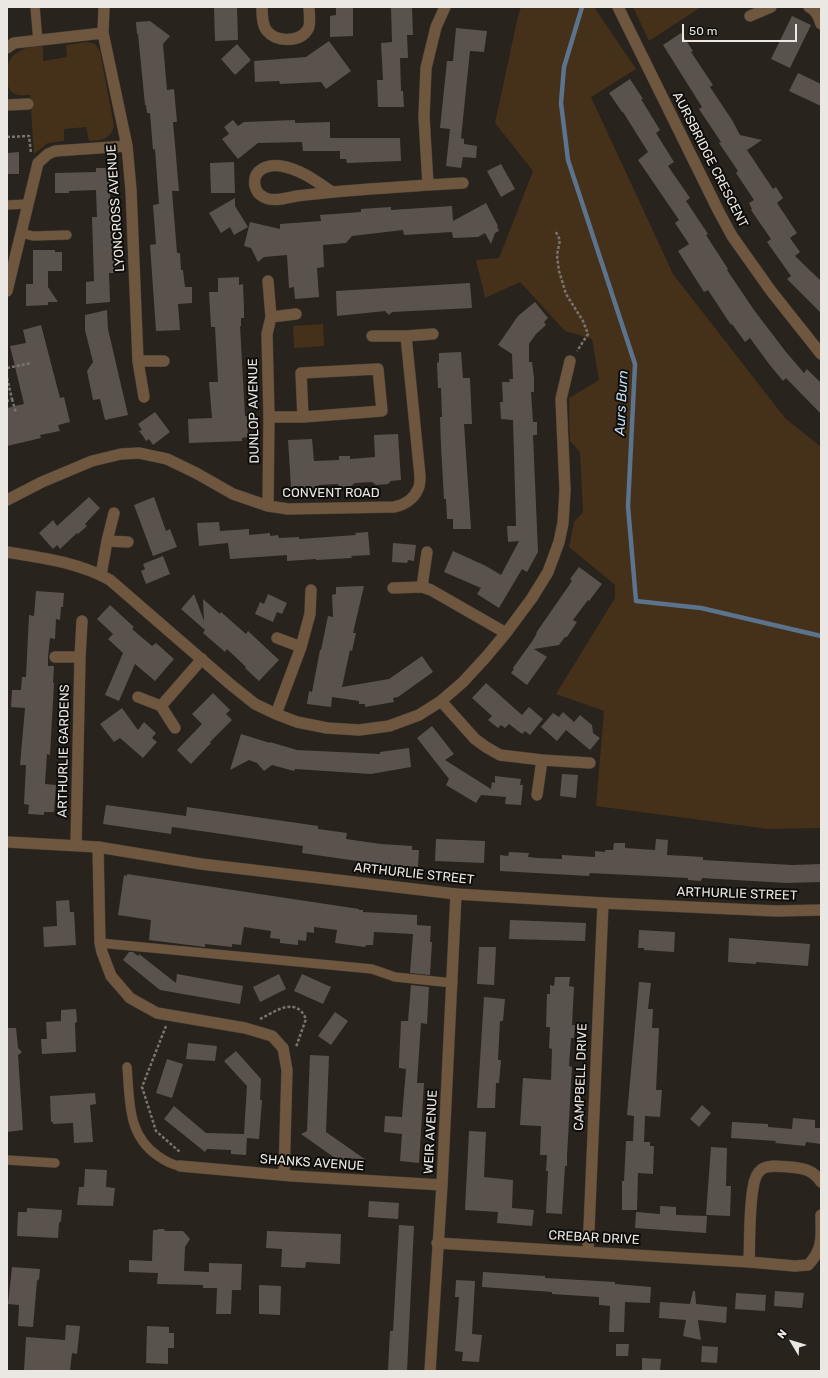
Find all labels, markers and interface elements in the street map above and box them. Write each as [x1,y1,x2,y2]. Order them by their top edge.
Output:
scale bar [684,16,799,42]
text: 50 m [689,24,717,38]
street label: AURSBRIDGE CRESCENT [669,90,751,230]
street label: LYONCROSS AVENUE [104,144,128,272]
street label: DUNLOP AVENUE [245,358,263,464]
water label: Aurs Burn [612,370,632,436]
street label: CONVENT ROAD [282,485,380,501]
street label: ARTHURLIE GARDENS [55,684,73,818]
street label: ARTHURLIE STREET [353,860,475,888]
street label: ARTHURLIE STREET [676,884,798,904]
street label: CAMPBELL DRIVE [571,1023,591,1131]
street label: WEIR AVENUE [421,1090,441,1174]
street label: SHANKS AVENUE [259,1152,365,1174]
street label: CREBAR DRIVE [548,1228,640,1248]
north arrow [772,1322,812,1362]
text: N [775,1327,790,1341]

